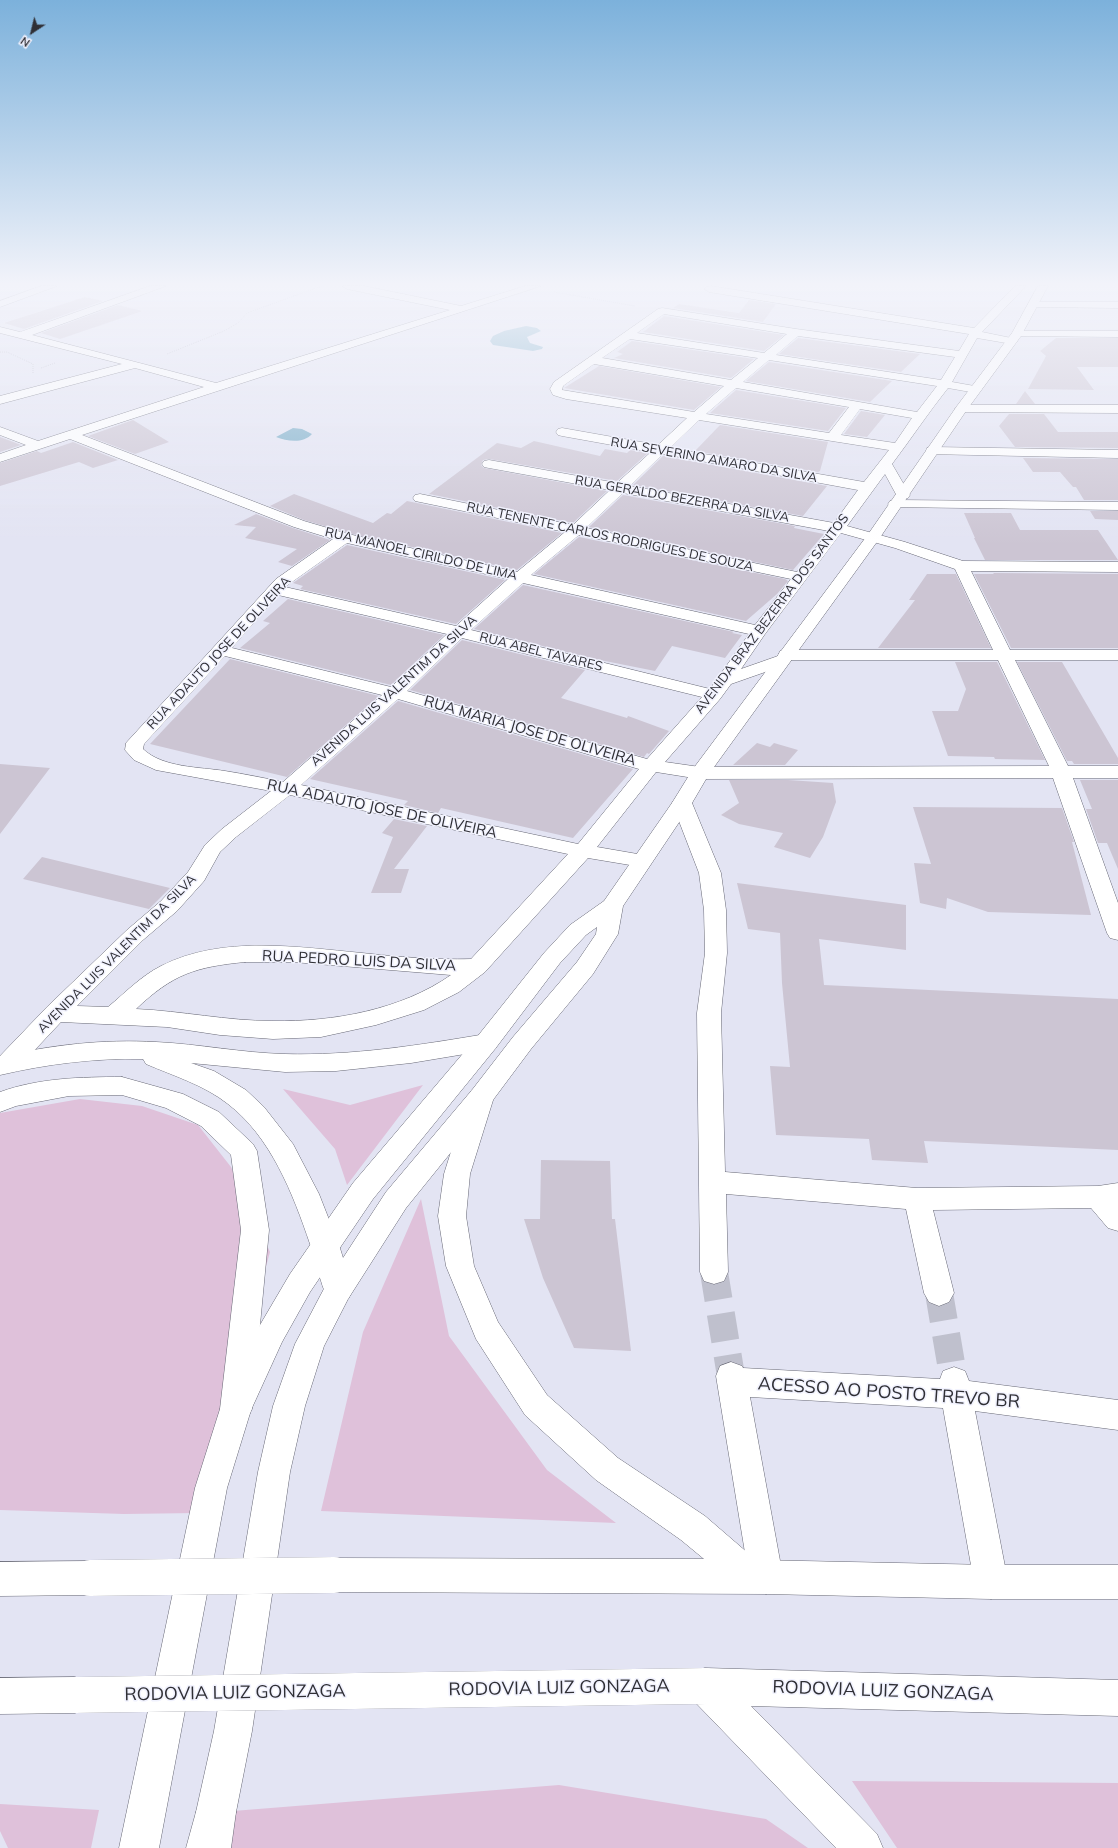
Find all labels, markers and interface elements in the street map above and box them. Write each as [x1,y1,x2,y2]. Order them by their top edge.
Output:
north arrow [12,12,52,52]
text: N [18,34,33,50]
street label: RUA SEVERINO AMARO DA SILVA [609,434,819,486]
street label: RUA GERALDO BEZERRA DA SILVA [574,472,790,526]
street label: RUA TENENTE CARLOS RODRIGUES DE SOUZA [465,499,755,575]
street label: AVENIDA BRAZ BEZERRA DOS SANTOS [692,511,852,717]
street label: RUA MANOEL CIRILDO DE LIMA [323,524,519,584]
street label: RUA ADAUTO JOSE DE OLIVEIRA [144,573,294,733]
street label: AVENIDA LUIS VALENTIM DA SILVA [308,612,480,770]
street label: RUA ABEL TAVARES [478,629,604,675]
street label: RUA MARIA JOSE DE OLIVEIRA [422,692,638,770]
street label: RUA ADAUTO JOSE DE OLIVEIRA [265,776,499,842]
street label: AVENIDA LUIS VALENTIM DA SILVA [34,871,200,1037]
street label: RUA PEDRO LUIS DA SILVA [262,947,456,975]
street label: ACESSO AO POSTO TREVO BR [757,1373,1021,1413]
street label: RODOVIA LUIZ GONZAGA [448,1675,670,1701]
street label: RODOVIA LUIZ GONZAGA [772,1676,994,1706]
street label: RODOVIA LUIZ GONZAGA [124,1680,346,1706]

